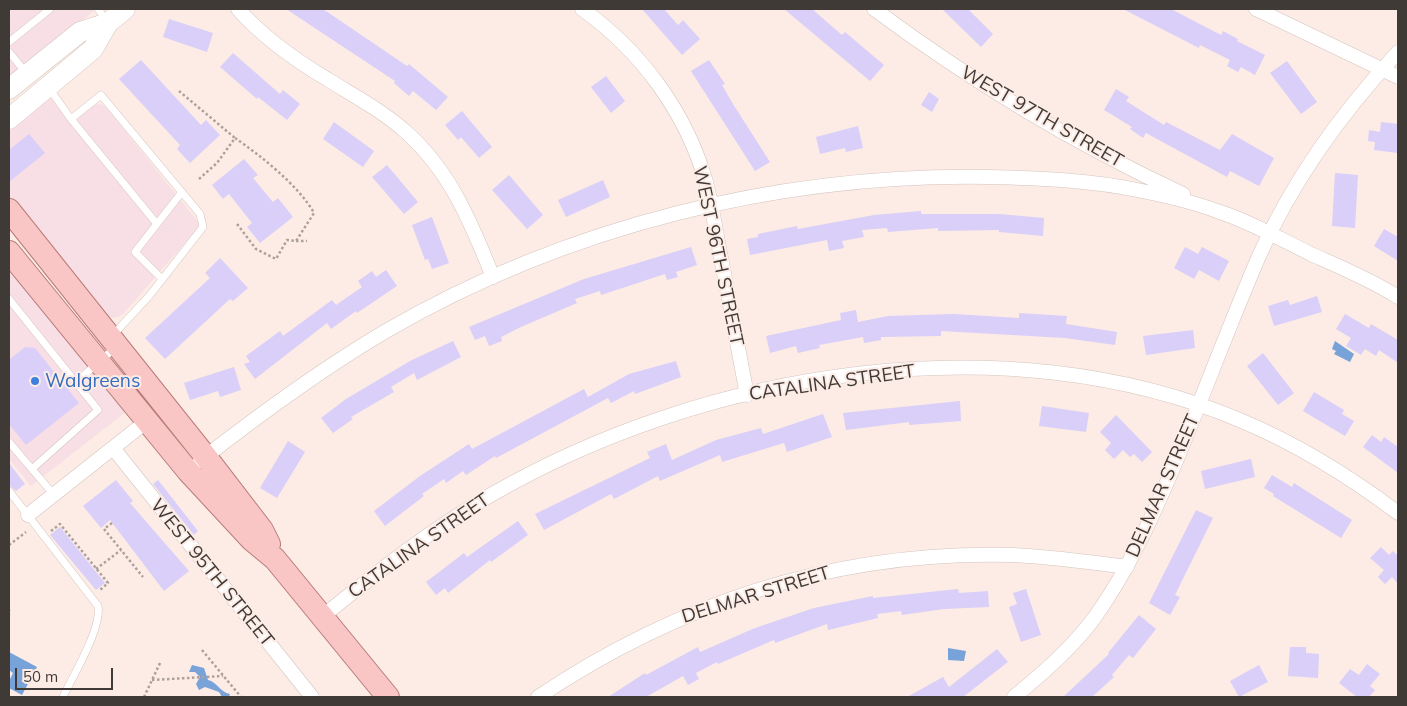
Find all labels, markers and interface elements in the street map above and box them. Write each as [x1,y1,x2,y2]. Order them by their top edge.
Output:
street label: WEST 97TH STREET [957,61,1127,173]
street label: WEST 96TH STREET [688,164,748,348]
street label: CATALINA STREET [748,360,916,406]
place label: Walgreens [45,370,140,392]
marker: Walgreens [29,375,41,387]
street label: DELMAR STREET [1121,411,1205,561]
street label: CATALINA STREET [344,489,494,603]
street label: WEST 95TH STREET [145,494,279,652]
street label: DELMAR STREET [679,562,833,628]
scale bar [18,658,115,690]
text: 50 m [23,667,58,686]

